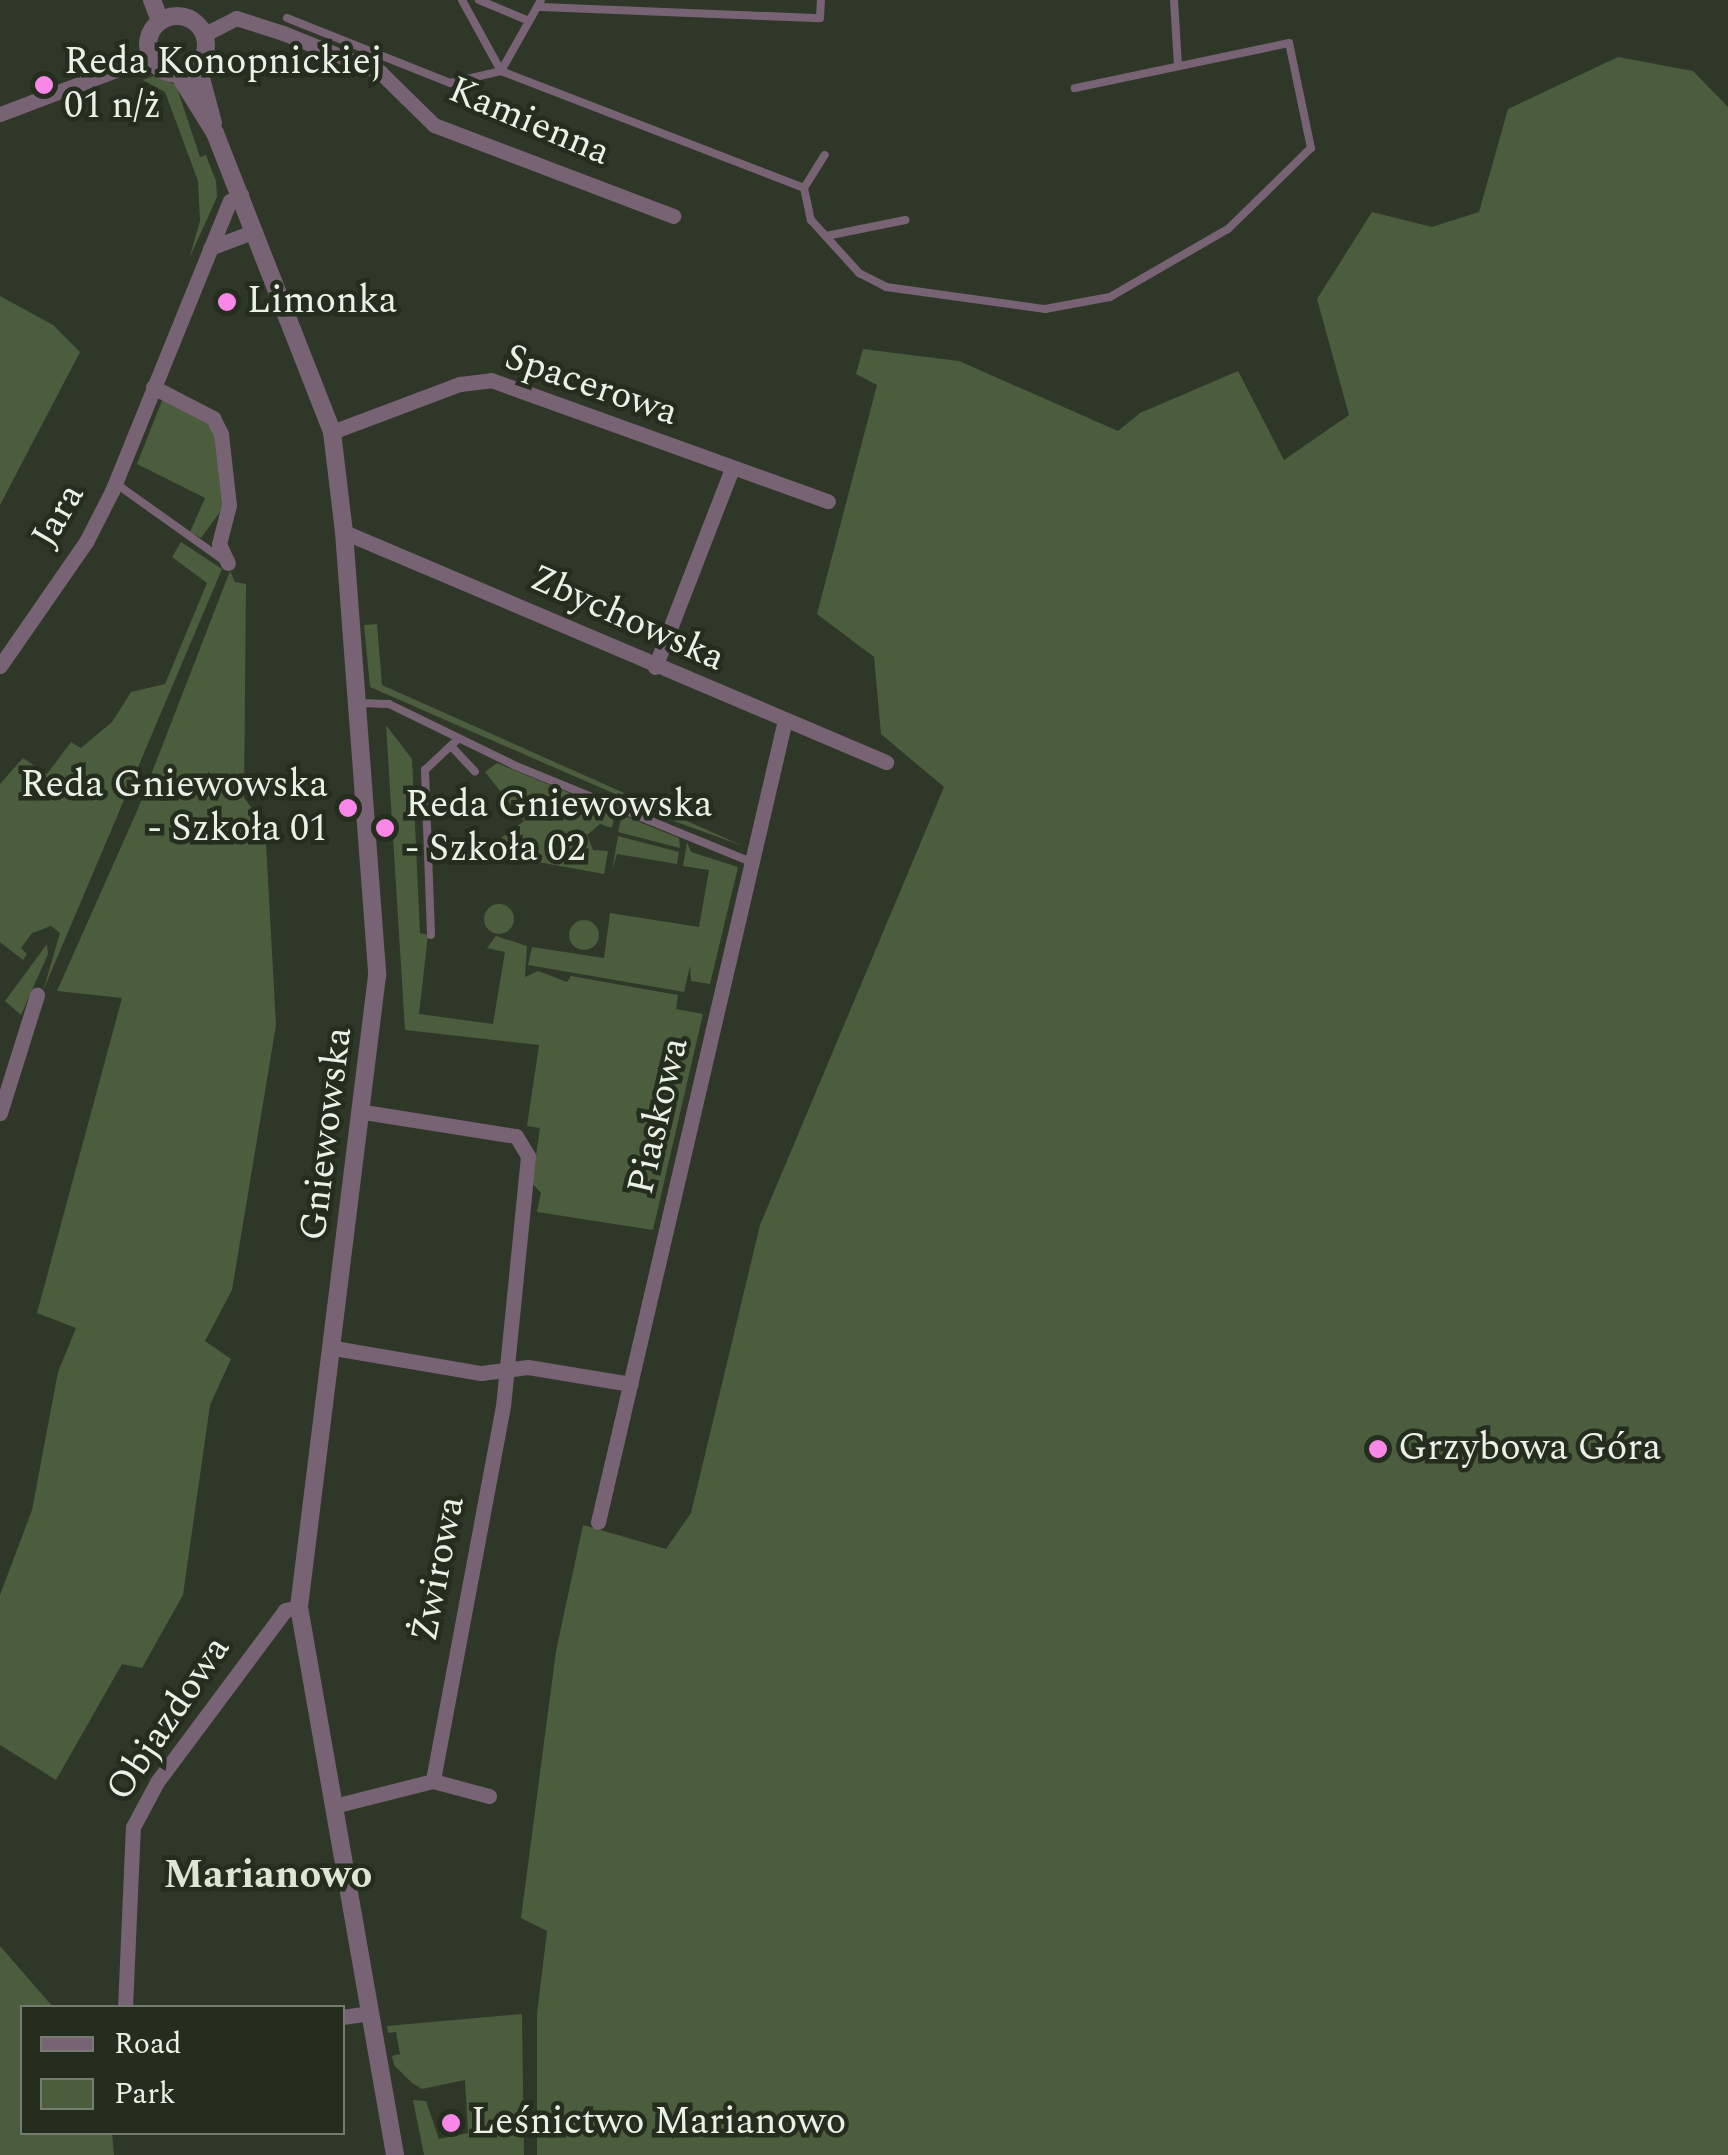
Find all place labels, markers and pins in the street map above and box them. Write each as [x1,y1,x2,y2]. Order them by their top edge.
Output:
place label: Reda Konopnickiej 01 n/ż [64,40,383,130]
marker: Reda Konopnickiej 01 n/ż [33,74,55,96]
place label: Limonka [247,279,397,325]
marker: Limonka [216,291,238,313]
place label: Reda Gniewowska - Szkoła 01 [20,763,328,852]
place label: Reda Gniewowska - Szkoła 02 [405,783,713,872]
marker: Reda Gniewowska - Szkoła 01 [337,797,359,819]
marker: Reda Gniewowska - Szkoła 02 [374,817,396,839]
place label: Grzybowa Góra [1398,1426,1661,1472]
marker: Grzybowa Góra [1367,1438,1389,1460]
place label: Leśnictwo Marianowo [471,2100,846,2146]
marker: Leśnictwo Marianowo [440,2112,462,2134]

